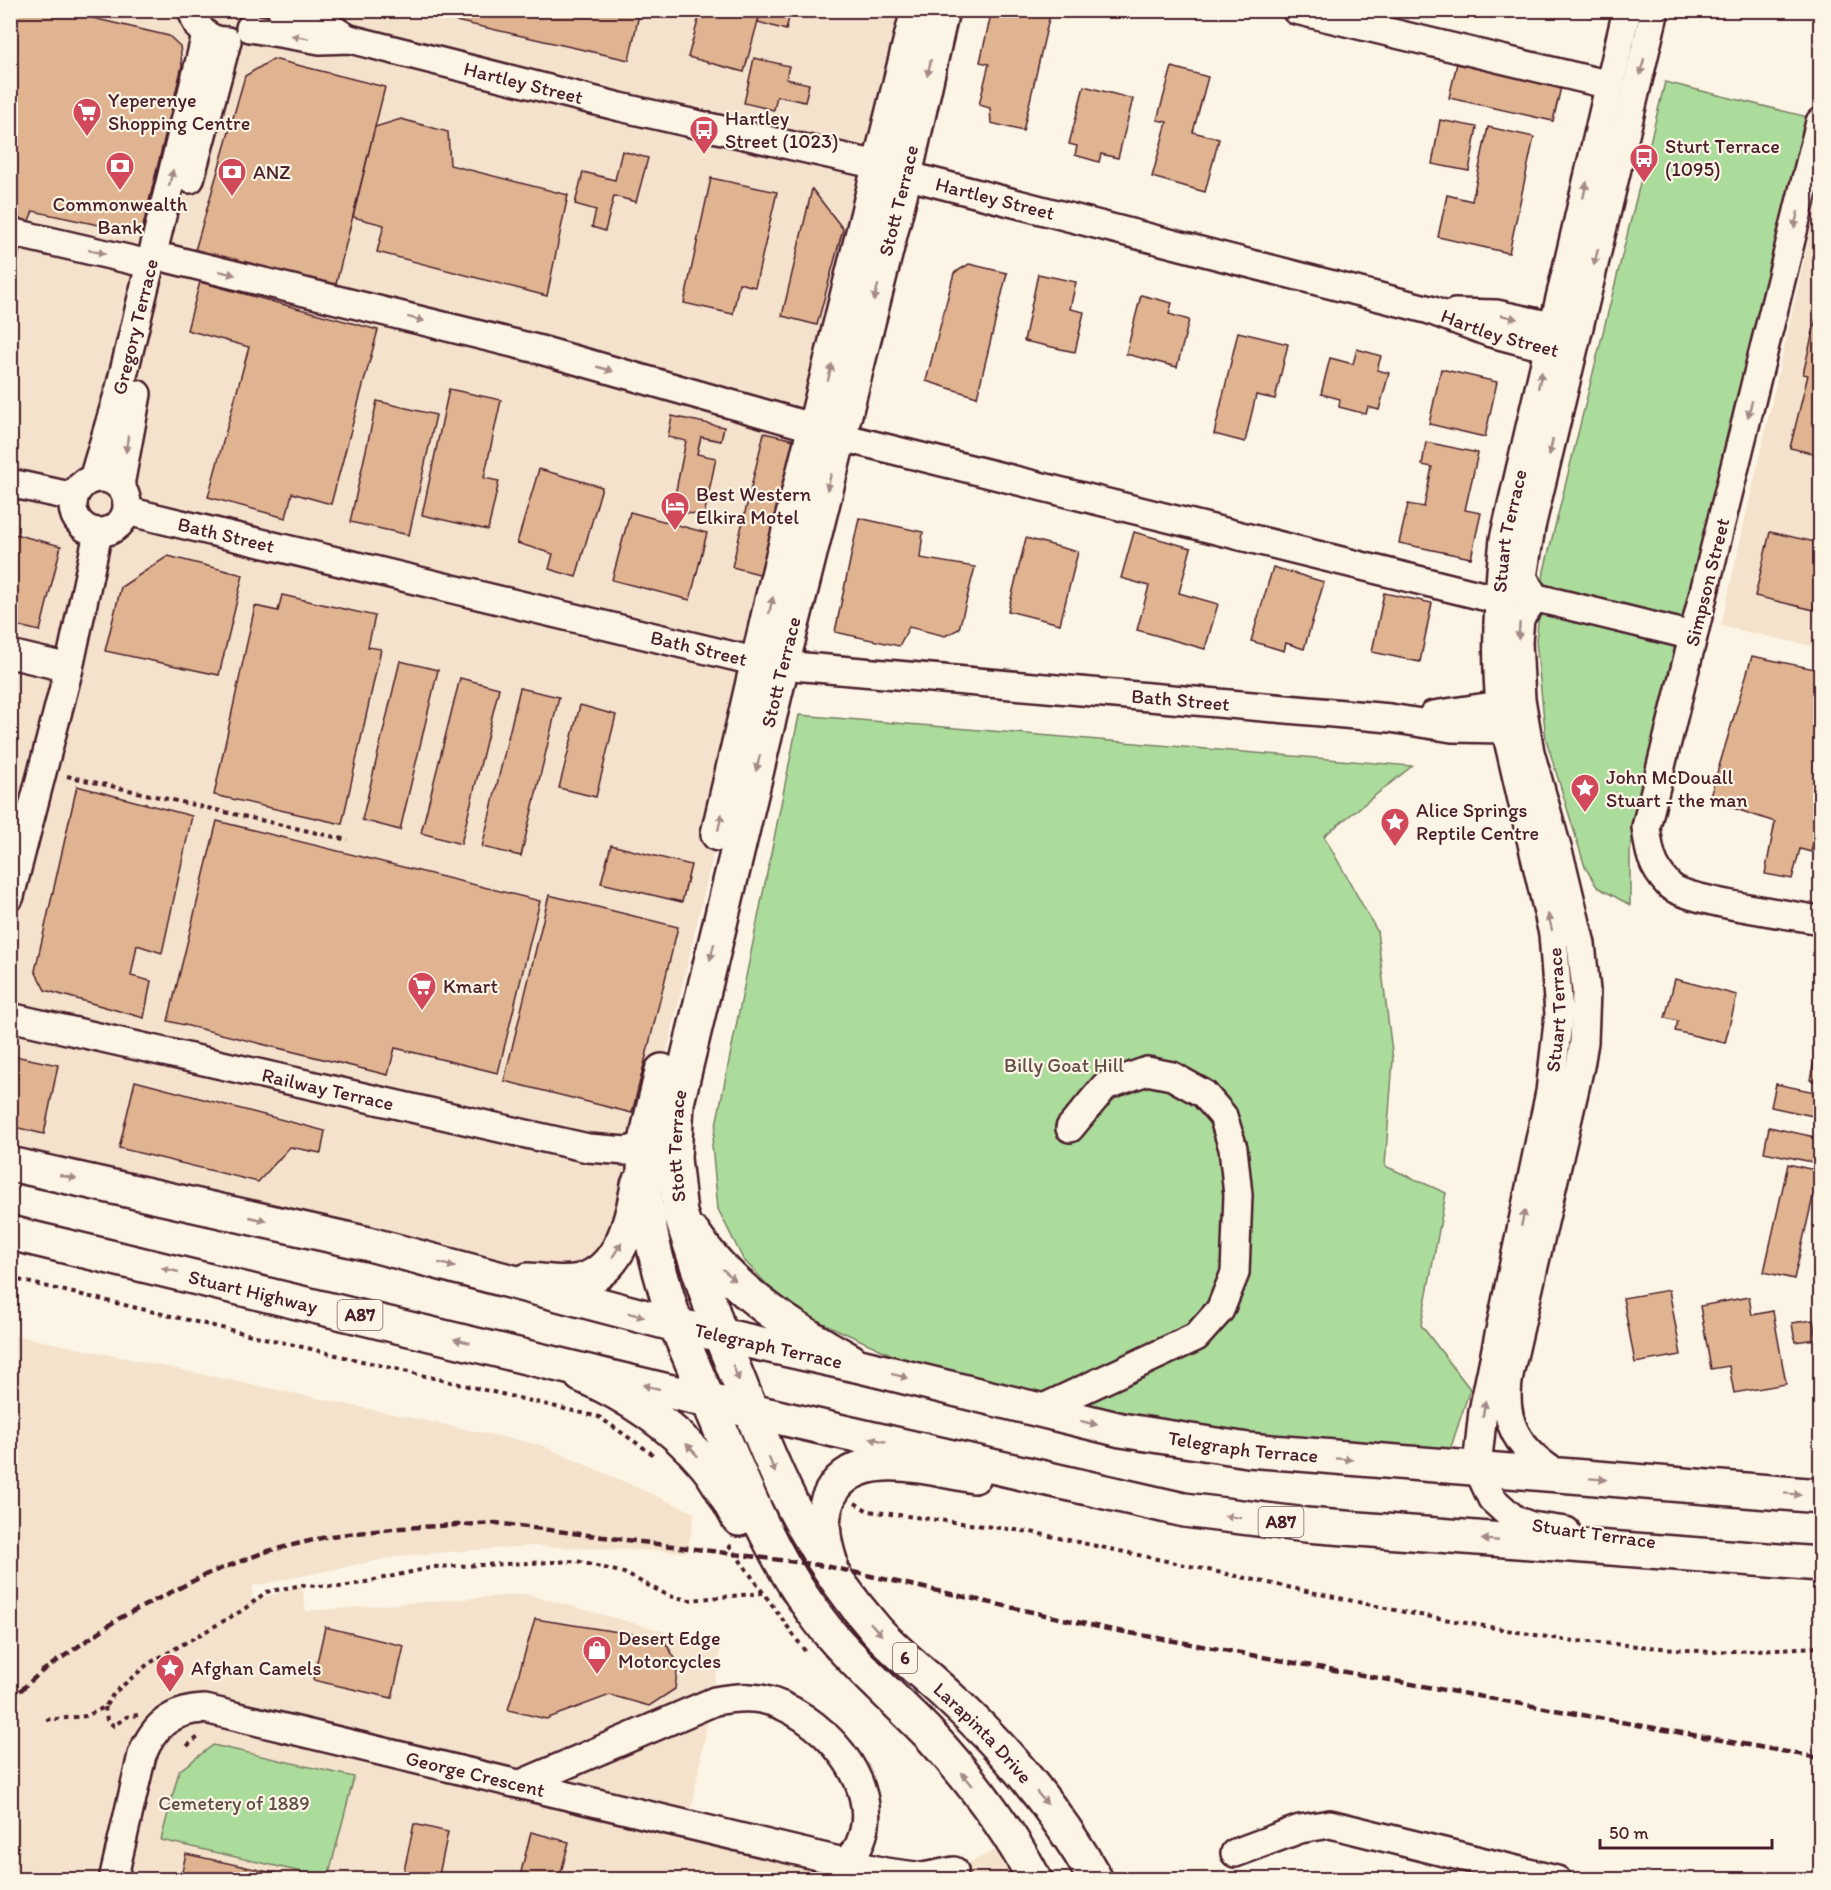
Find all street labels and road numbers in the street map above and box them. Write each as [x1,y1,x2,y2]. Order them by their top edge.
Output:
street label: Hartley Street [461,56,586,109]
street label: Stott Terrace [873,143,923,259]
street label: Hartley Street [933,171,1057,225]
street label: Gregory Terrace [107,256,163,397]
street label: Hartley Street [1438,303,1562,362]
street label: Stuart Terrace [1487,467,1532,593]
street label: Bath Street [175,512,278,558]
street label: Simpson Street [1679,515,1735,649]
street label: Stott Terrace [755,614,806,730]
street label: Bath Street [648,625,750,671]
street label: Bath Street [1130,683,1231,716]
street label: Stuart Terrace [1540,947,1571,1073]
street label: Railway Terrace [260,1062,396,1116]
street label: Stott Terrace [662,1087,692,1203]
street label: Stuart Highway [186,1264,321,1319]
road number: A87 [338,1300,382,1330]
street label: Telegraph Terrace [692,1317,845,1374]
street label: Telegraph Terrace [1166,1426,1319,1468]
road number: A87 [1258,1507,1304,1537]
street label: Stuart Terrace [1531,1512,1657,1554]
road number: 6 [893,1643,917,1673]
street label: Larapinta Drive [929,1677,1038,1788]
street label: George Crescent [403,1746,548,1802]

